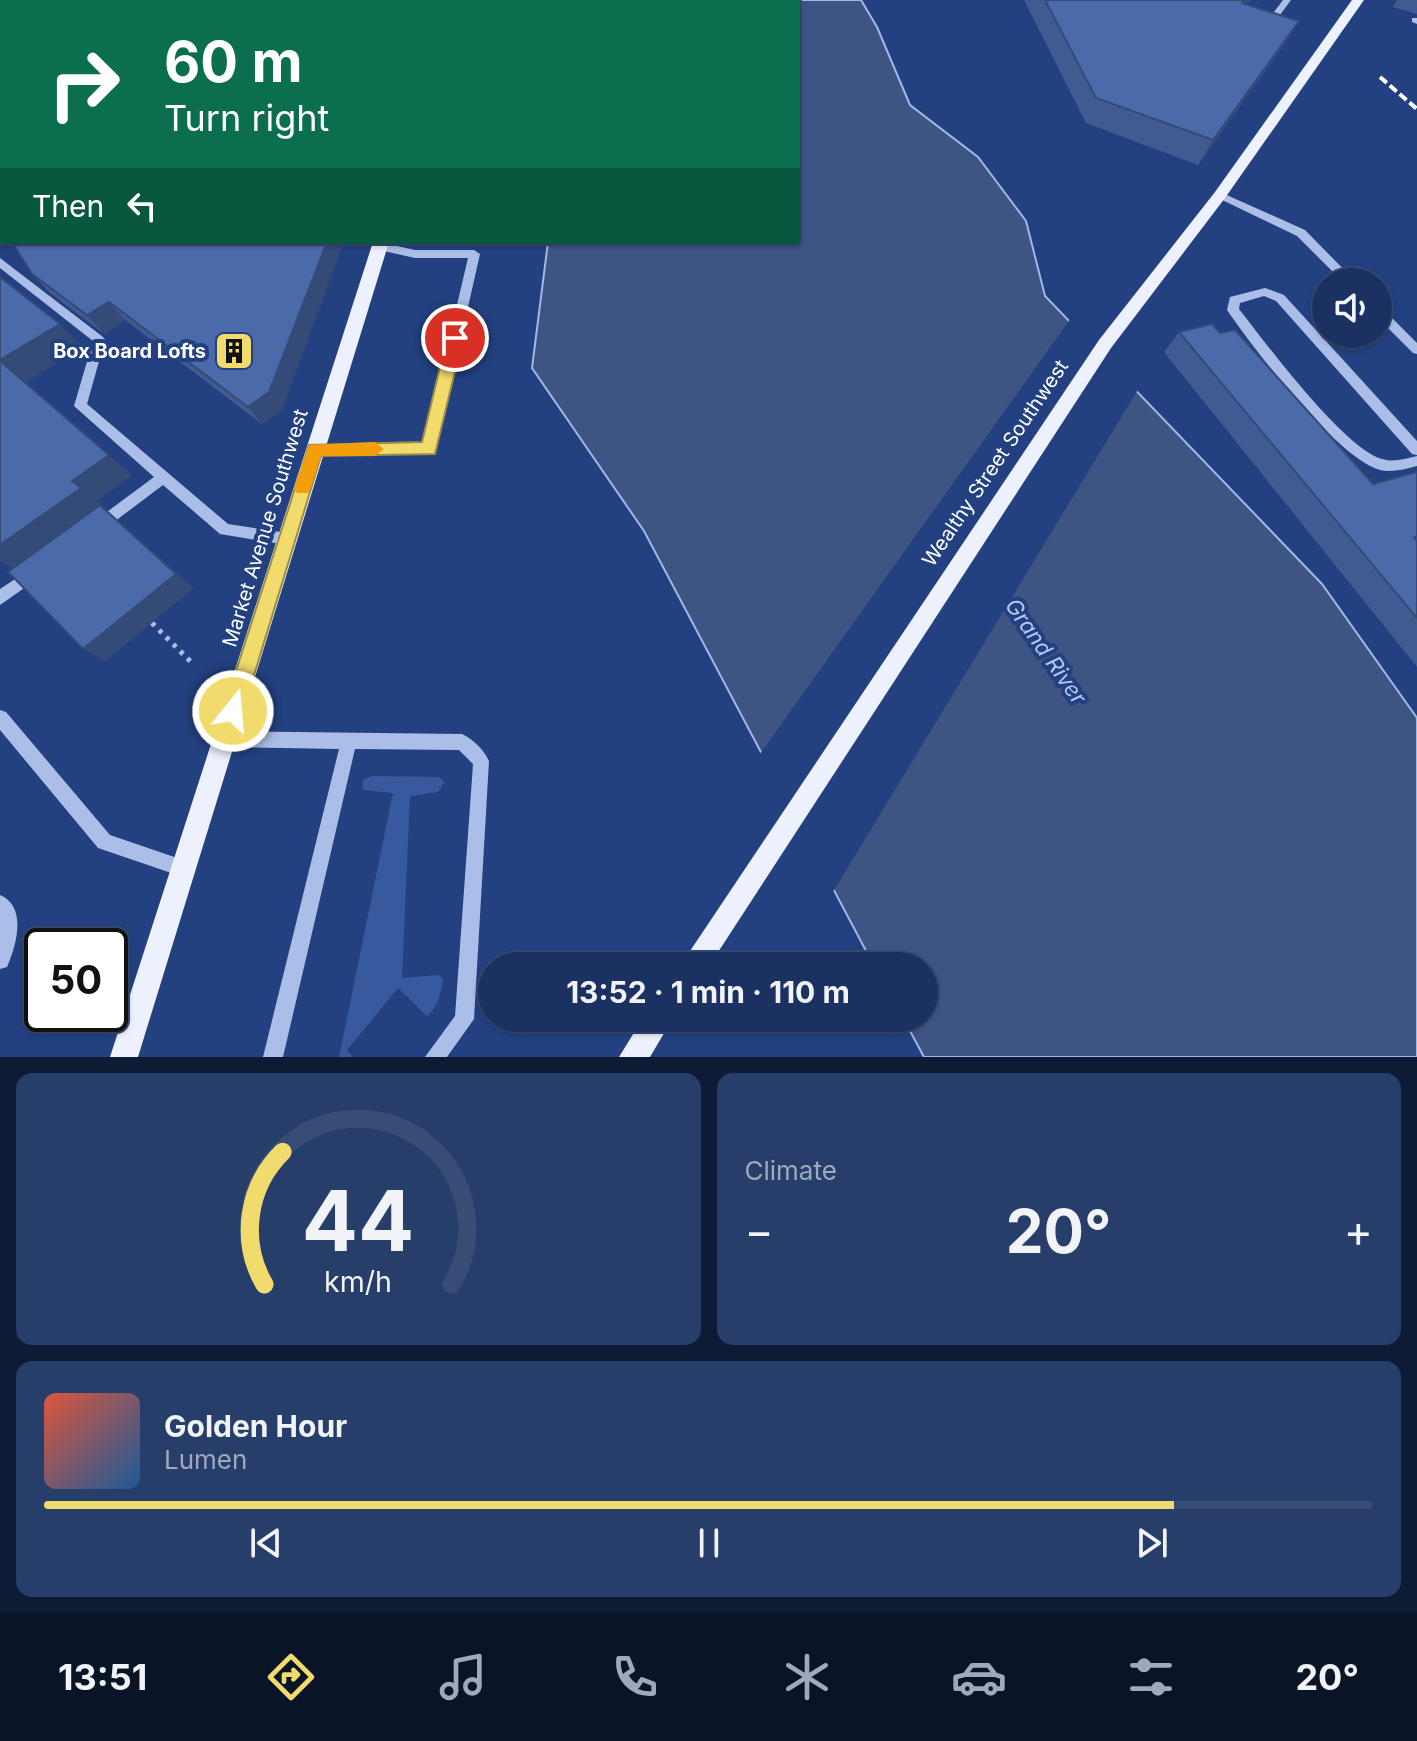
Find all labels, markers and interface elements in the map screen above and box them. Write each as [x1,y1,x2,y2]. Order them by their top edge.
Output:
text: 60 m [164,28,303,96]
icon: right [32,32,136,136]
text: Turn right [164,96,329,140]
icon: left [120,184,164,228]
text: Then [32,188,104,224]
map controls [1312,268,1392,348]
button: sound [1312,268,1392,348]
pin [421,304,489,372]
icon: arrive [433,316,477,360]
building icon: Box Board Lofts [213,330,255,372]
place label: Box Board Lofts [53,339,206,363]
street label: Wealthy Street Southwest [917,355,1073,571]
street label: Market Avenue Southwest [217,406,313,650]
water label: Grand River [1000,593,1092,709]
position arrow [191,669,275,753]
speed limit sign: 50 [24,928,128,1032]
text: 13:52 · 1 min · 110 m [566,974,850,1010]
text: Climate [745,1155,837,1186]
text: 44 [302,1170,415,1271]
text: 20° [1006,1195,1112,1267]
text: − [745,1204,774,1258]
text: + [1344,1204,1373,1258]
text: km/h [324,1264,392,1299]
text: Golden Hour [164,1408,347,1444]
text: Lumen [164,1444,247,1475]
icon: previous [244,1521,288,1565]
icon: pause [687,1521,731,1565]
icon: next [1130,1521,1174,1565]
icon: directions [263,1649,319,1705]
icon: music [435,1649,491,1705]
icon: phone [607,1649,663,1705]
icon: climate [779,1649,835,1705]
icon: car [951,1649,1007,1705]
icon: filters [1123,1649,1179,1705]
text: 13:51 [58,1655,147,1699]
text: 20° [1295,1655,1359,1699]

